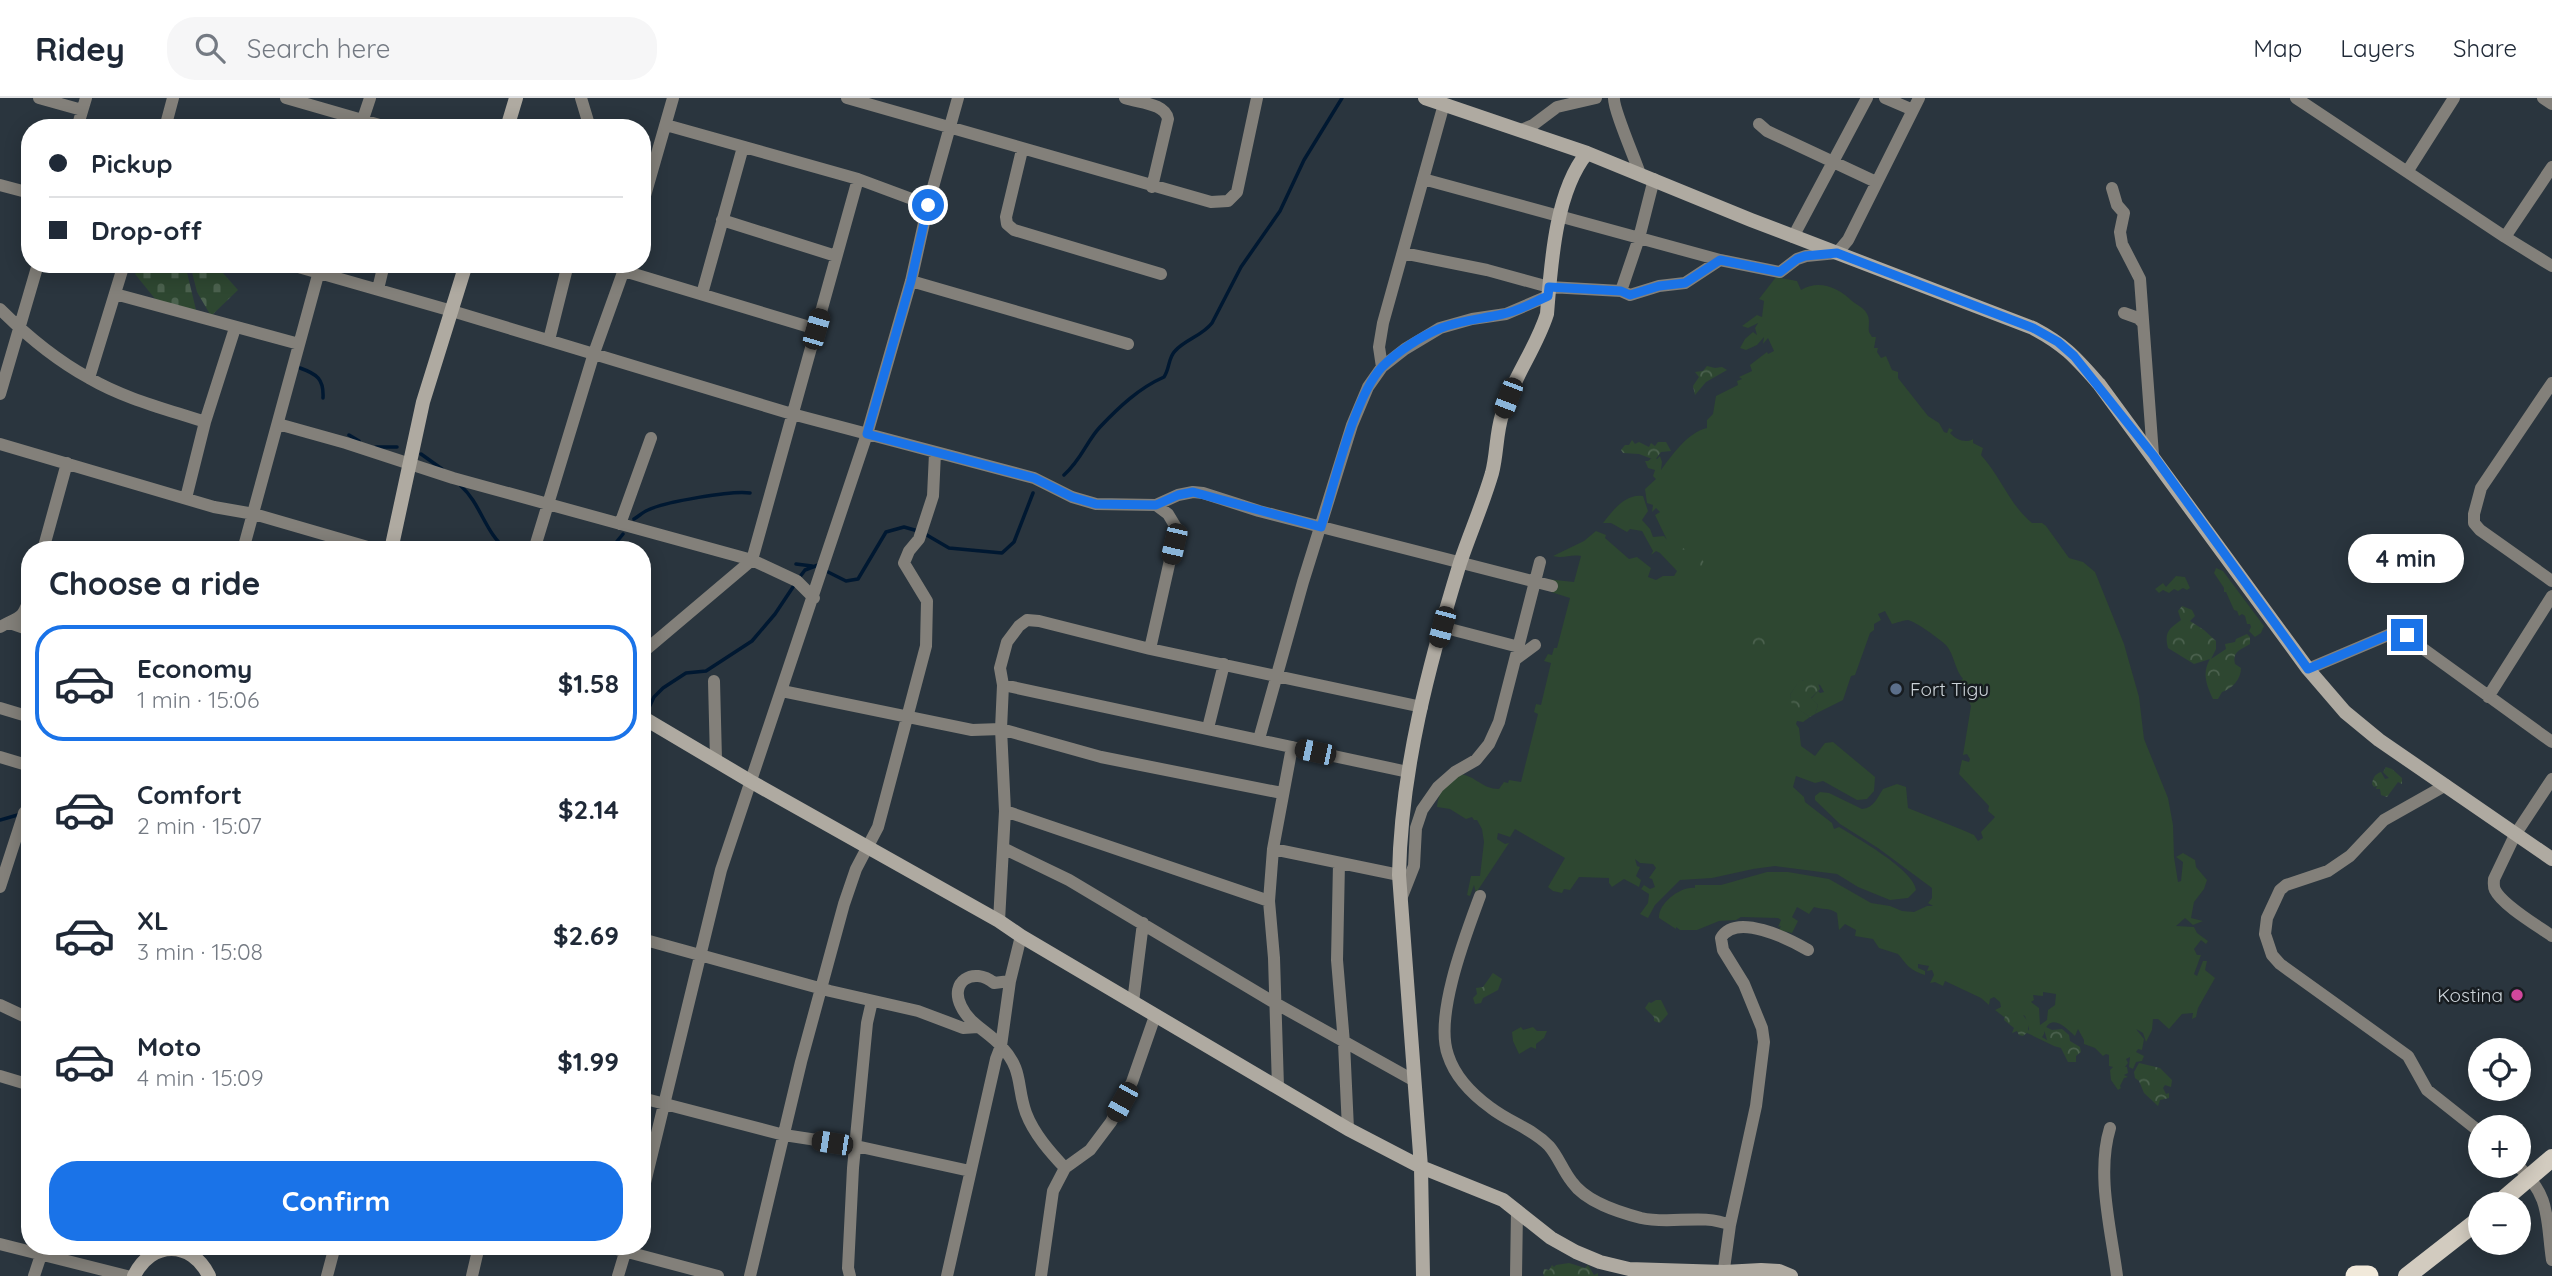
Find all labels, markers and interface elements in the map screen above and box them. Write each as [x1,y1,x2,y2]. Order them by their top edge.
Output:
search box [167,17,657,80]
text: Ridey [35,28,125,69]
icon: search [191,29,229,67]
text: Search here [247,32,390,65]
text: Map [2253,33,2302,63]
text: Layers [2340,33,2415,63]
text: Share [2453,33,2517,63]
text: Pickup [91,147,173,180]
route start [912,189,944,221]
text: Drop-off [91,214,202,247]
car [801,306,832,352]
car [1491,375,1526,421]
car [1160,521,1189,567]
callout: 4 min [2349,533,2465,582]
text: 4 min [2376,544,2436,573]
text: Choose a ride [49,563,261,603]
car [1427,604,1458,650]
route end [2391,619,2423,651]
icon: car [53,652,116,715]
text: Economy [137,652,252,685]
text: $1.58 [558,667,619,700]
place label: Fort Tigu [1910,677,1989,701]
marker: Fort Tigu [1888,681,1904,697]
text: 1 min · 15:06 [137,685,259,714]
car [1293,737,1338,767]
icon: car [53,778,116,841]
text: Comfort [137,778,242,811]
text: $2.14 [558,793,619,826]
text: 2 min · 15:07 [137,811,262,840]
icon: car [53,904,116,967]
text: XL [137,904,169,937]
text: $2.69 [553,919,619,952]
text: 3 min · 15:08 [137,937,263,966]
place label: Kostina [2437,983,2503,1007]
marker: Kostina [2509,987,2525,1003]
icon: car [53,1030,116,1093]
text: Moto [137,1030,201,1063]
map controls [2468,1038,2531,1255]
button: locate [2468,1038,2531,1101]
text: $1.99 [557,1045,619,1078]
text: 4 min · 15:09 [137,1063,264,1092]
car [1103,1079,1142,1125]
button: + [2468,1115,2531,1178]
car [810,1129,855,1157]
button: Confirm [49,1161,623,1241]
button: − [2468,1192,2531,1255]

